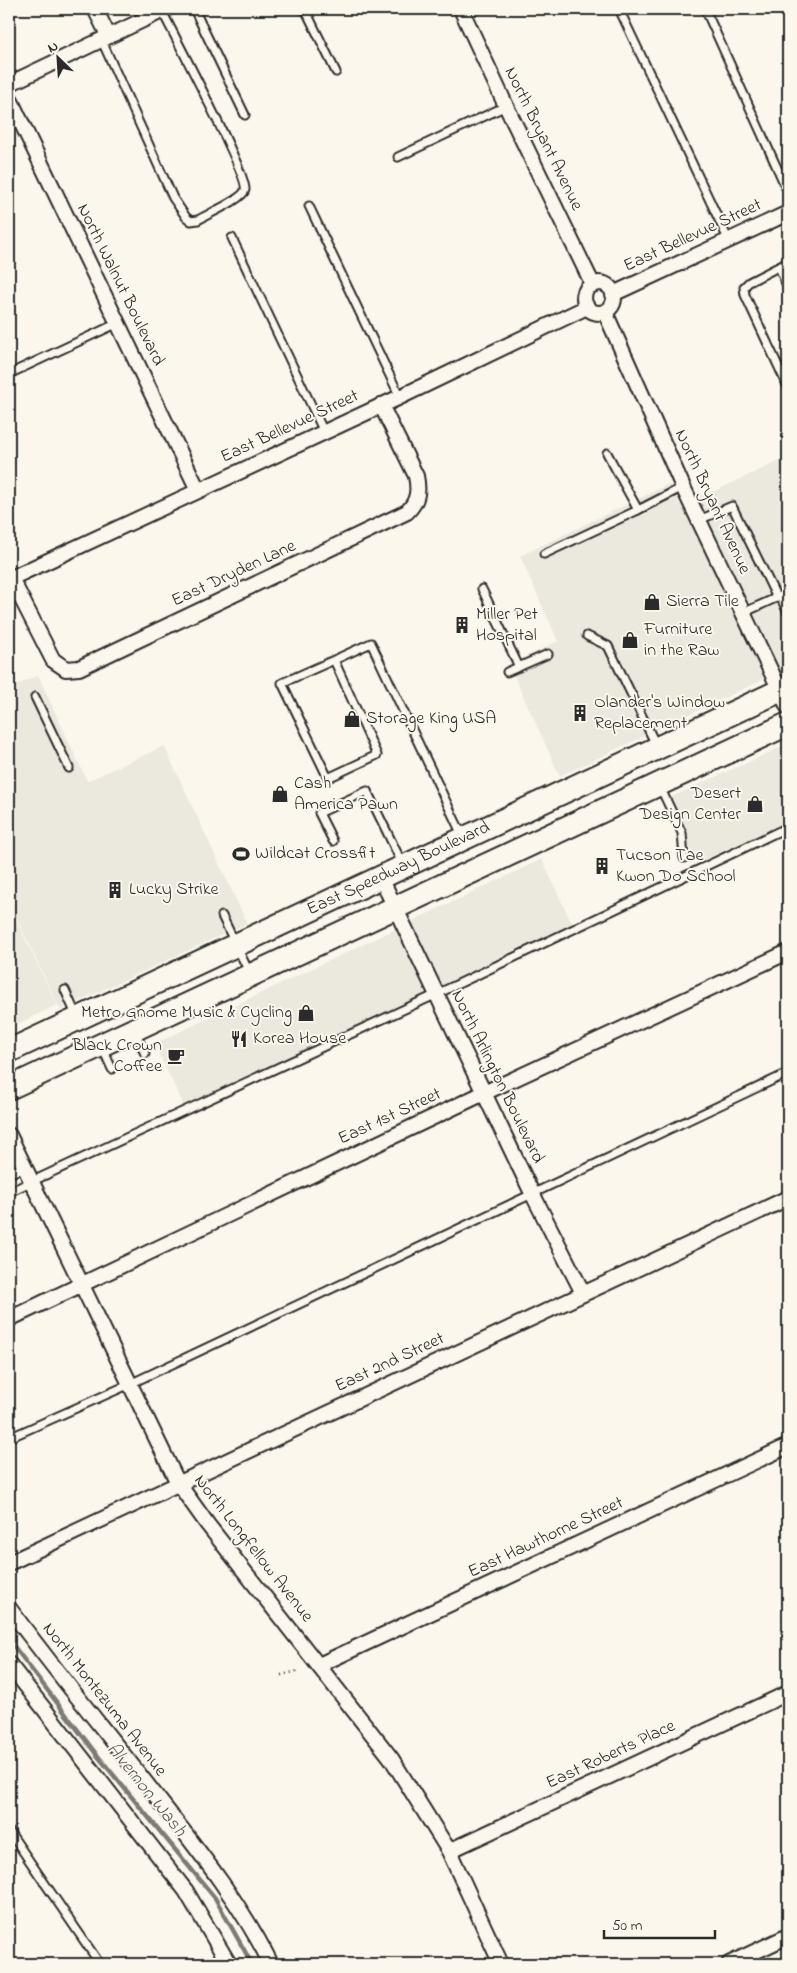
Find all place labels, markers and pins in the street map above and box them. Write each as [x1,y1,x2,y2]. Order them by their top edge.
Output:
place label: Sierra Tile [666,589,740,615]
shop icon: Sierra Tile [642,592,662,612]
place label: Miller Pet Hospital [476,602,538,649]
building icon: Miller Pet Hospital [452,615,472,635]
place label: Furniture in the Raw [643,617,719,664]
shop icon: Furniture in the Raw [620,630,640,650]
place label: Olander's Window Replacement [594,690,725,737]
building icon: Olander's Window Replacement [570,703,590,723]
place label: Storage King USA [366,706,496,733]
shop icon: Storage King USA [342,709,362,729]
place label: Cash America Pawn [294,771,398,818]
place label: Desert Design Center [638,781,741,829]
shop icon: Cash America Pawn [270,784,290,804]
shop icon: Desert Design Center [745,794,765,814]
place label: Wildcat Crossfit [255,841,375,867]
place label: Tucson Tae Kwon Do School [616,843,735,890]
sports icon: Wildcat Crossfit [231,844,251,864]
building icon: Tucson Tae Kwon Do School [592,856,612,876]
place label: Lucky Strike [129,877,220,903]
building icon: Lucky Strike [105,880,125,900]
place label: Metro Gnome Music & Cycling [81,1000,292,1027]
shop icon: Metro Gnome Music & Cycling [296,1003,316,1023]
place label: Korea House [253,1026,347,1052]
restaurant icon: Korea House [229,1029,249,1049]
place label: Black Crown Coffee [71,1033,163,1080]
cafe icon: Black Crown Coffee [166,1046,186,1066]

